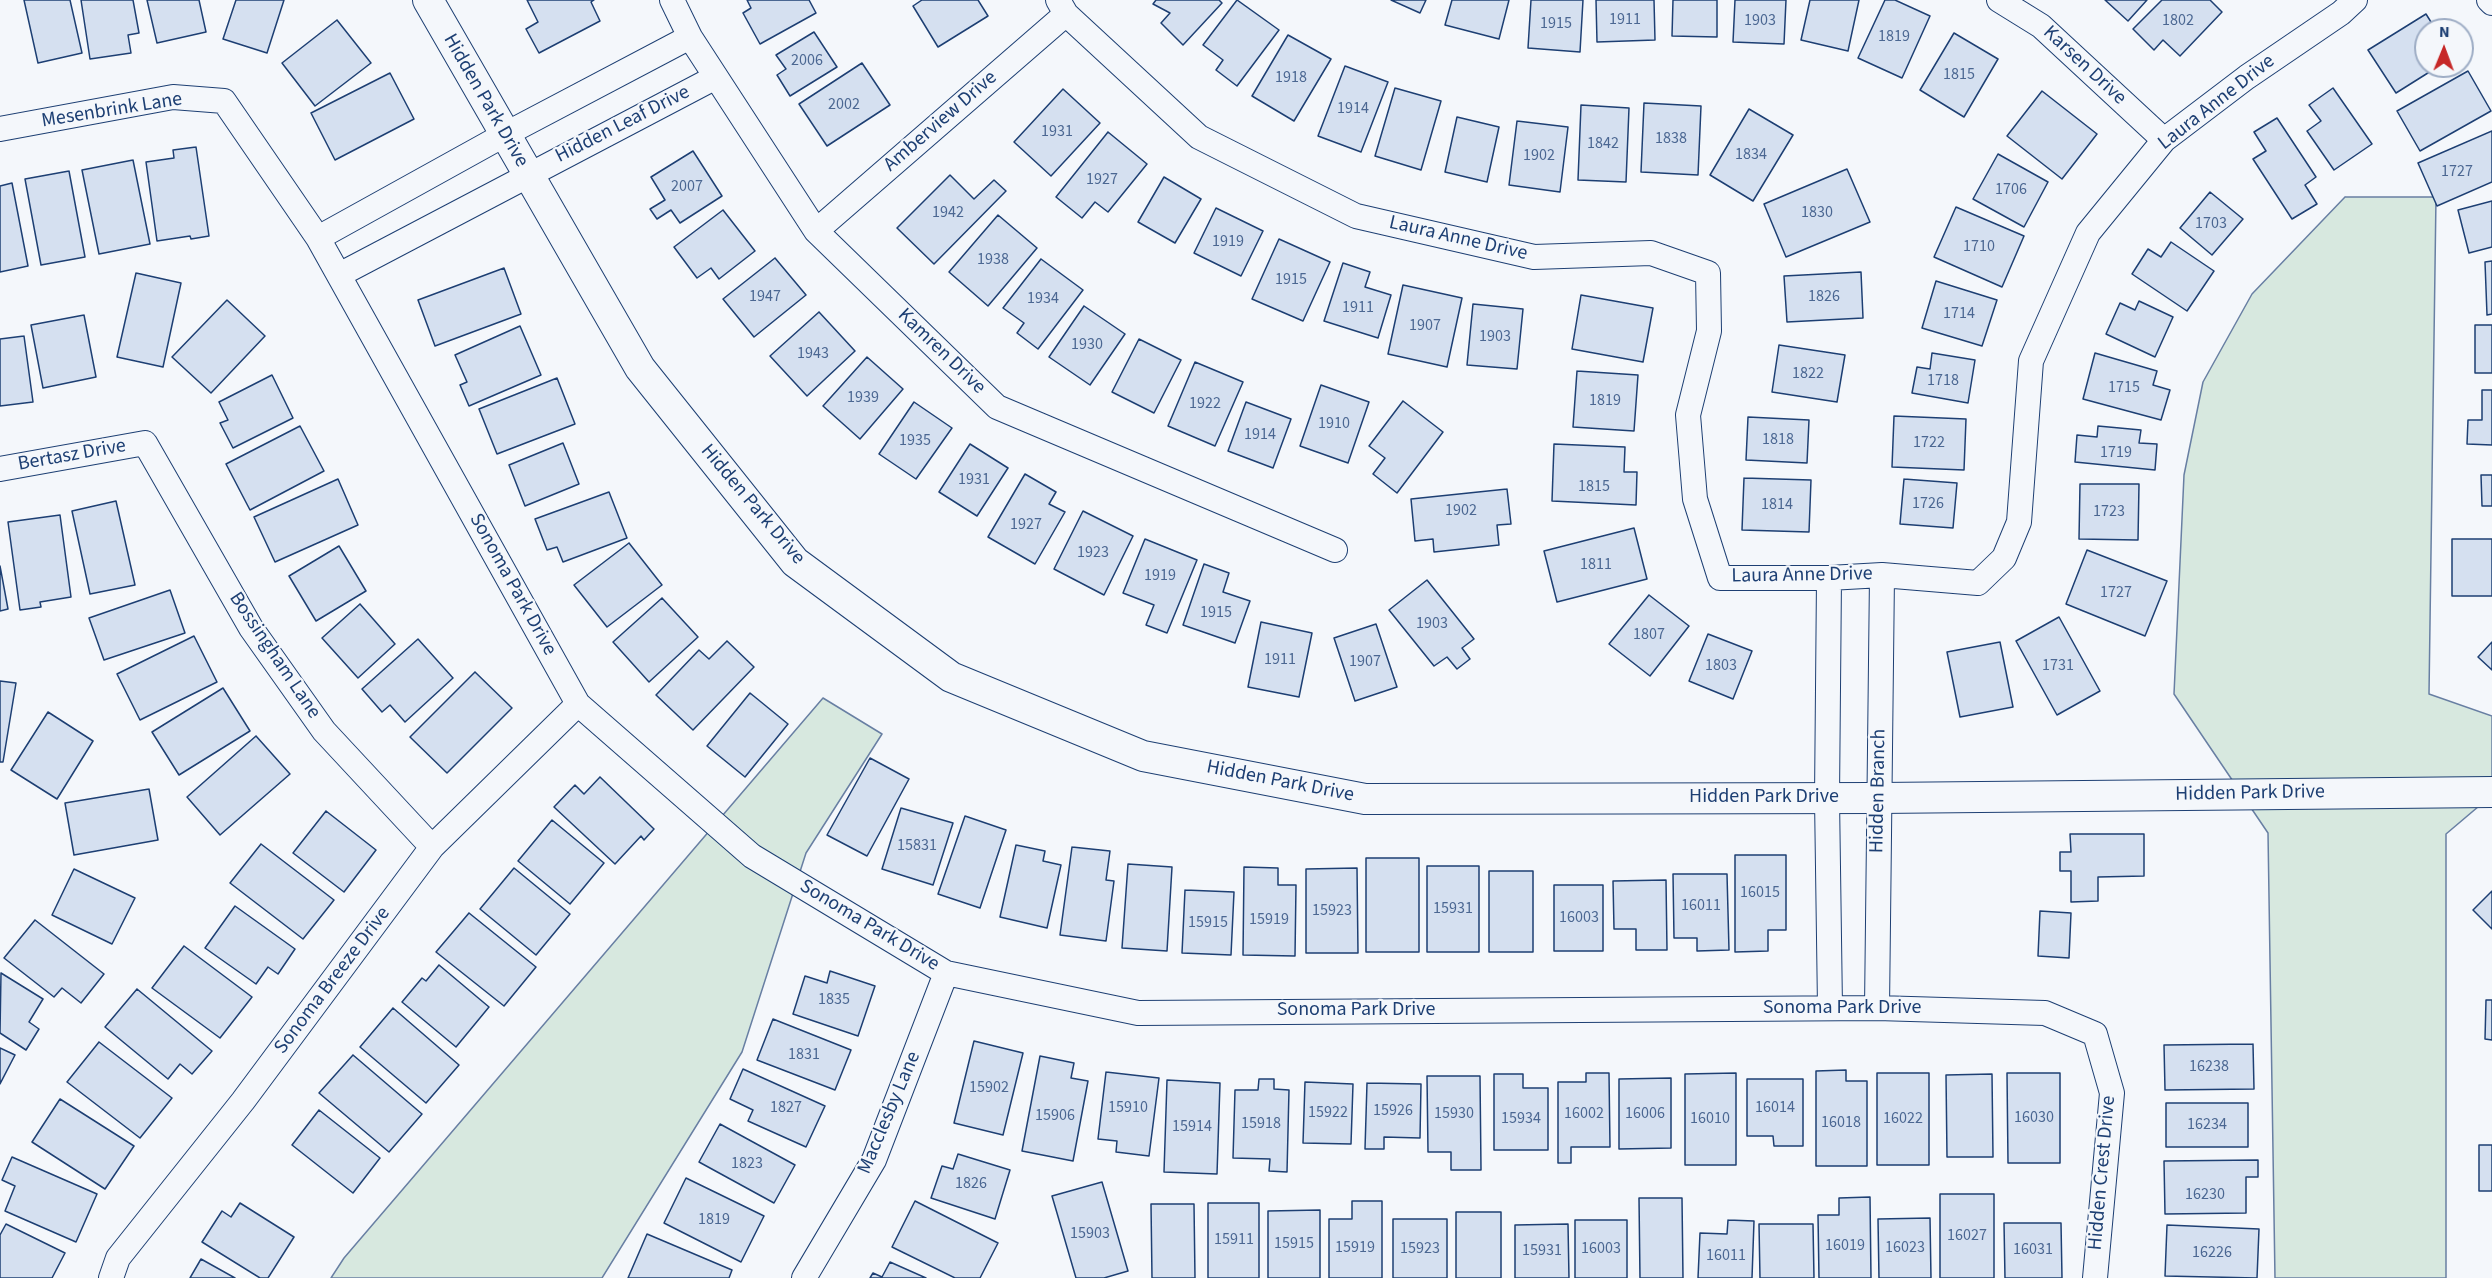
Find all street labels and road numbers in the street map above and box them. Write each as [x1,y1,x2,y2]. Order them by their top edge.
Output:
street label: Karsen Drive [2037,21,2131,111]
street label: Hidden Park Drive [437,30,533,172]
street label: Laura Anne Drive [2154,50,2280,156]
street label: Amberview Drive [880,66,1002,178]
street label: Hidden Leaf Drive [552,81,694,169]
street label: Mesenbrink Lane [40,88,184,134]
street label: Laura Anne Drive [1386,211,1530,267]
street label: Kamren Drive [892,304,990,400]
street label: Bertasz Drive [16,435,128,477]
street label: Hidden Park Drive [695,440,809,570]
street label: Sonoma Park Drive [463,510,561,660]
street label: Laura Anne Drive [1731,563,1873,589]
street label: Bossingham Lane [223,588,325,724]
street label: Hidden Branch [1866,729,1892,853]
street label: Hidden Park Drive [1204,756,1356,808]
street label: Hidden Park Drive [2175,781,2325,807]
street label: Hidden Park Drive [1689,786,1839,810]
street label: Sonoma Park Drive [795,875,943,977]
street label: Sonoma Breeze Drive [270,903,396,1059]
street label: Sonoma Park Drive [1763,997,1921,1021]
street label: Sonoma Park Drive [1277,999,1435,1023]
street label: Macclesby Lane [853,1048,927,1178]
street label: Hidden Crest Drive [2084,1095,2122,1251]

